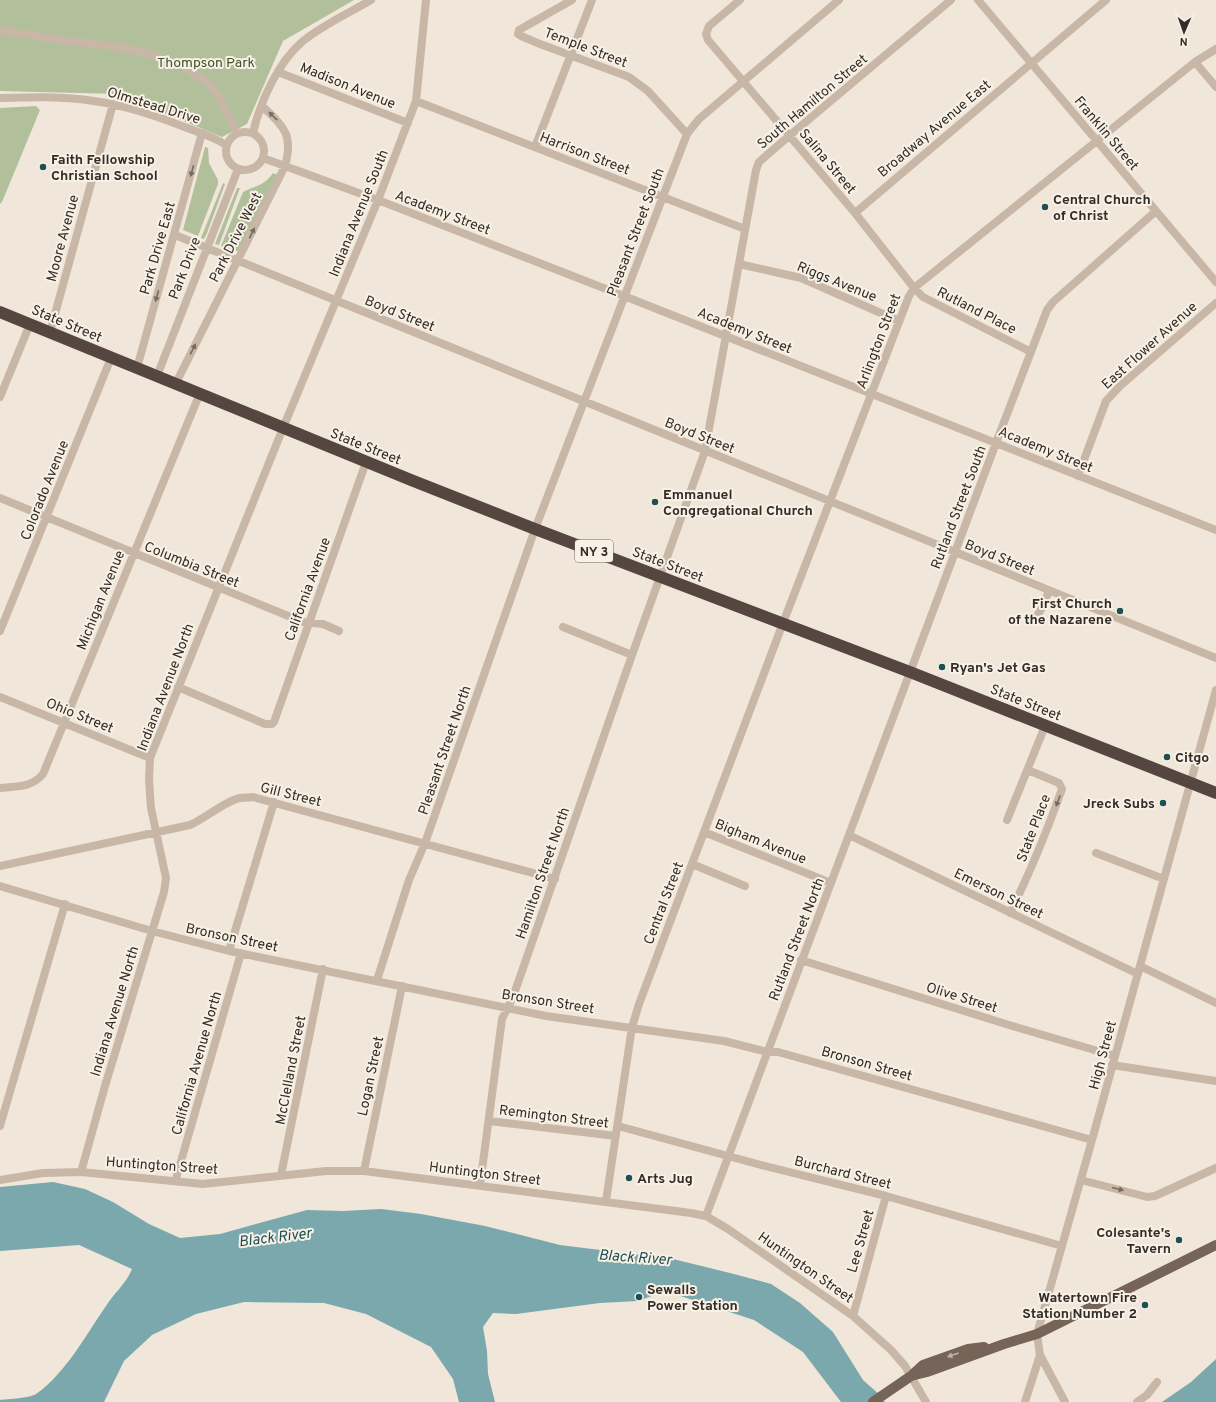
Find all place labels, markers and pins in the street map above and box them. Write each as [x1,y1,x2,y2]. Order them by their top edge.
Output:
place label: Faith Fellowship Christian School [51,152,158,185]
marker: Faith Fellowship Christian School [38,162,48,172]
place label: Central Church of Christ [1053,192,1151,225]
marker: Central Church of Christ [1040,202,1050,212]
place label: Emmanuel Congregational Church [663,487,813,520]
marker: Emmanuel Congregational Church [650,497,660,507]
place label: First Church of the Nazarene [1008,596,1112,629]
marker: First Church of the Nazarene [1115,606,1125,616]
place label: Ryan's Jet Gas [950,660,1046,677]
marker: Ryan's Jet Gas [937,662,947,672]
place label: Citgo [1175,750,1209,767]
marker: Citgo [1162,752,1172,762]
place label: Jreck Subs [1083,796,1155,813]
marker: Jreck Subs [1158,798,1168,808]
place label: Arts Jug [637,1171,693,1188]
marker: Arts Jug [624,1173,634,1183]
place label: Colesante's Tavern [1096,1225,1171,1258]
marker: Colesante's Tavern [1174,1235,1184,1245]
place label: Sewalls Power Station [647,1282,738,1315]
place label: Watertown Fire Station Number 2 [1022,1290,1137,1323]
marker: Sewalls Power Station [634,1292,644,1302]
marker: Watertown Fire Station Number 2 [1140,1300,1150,1310]

